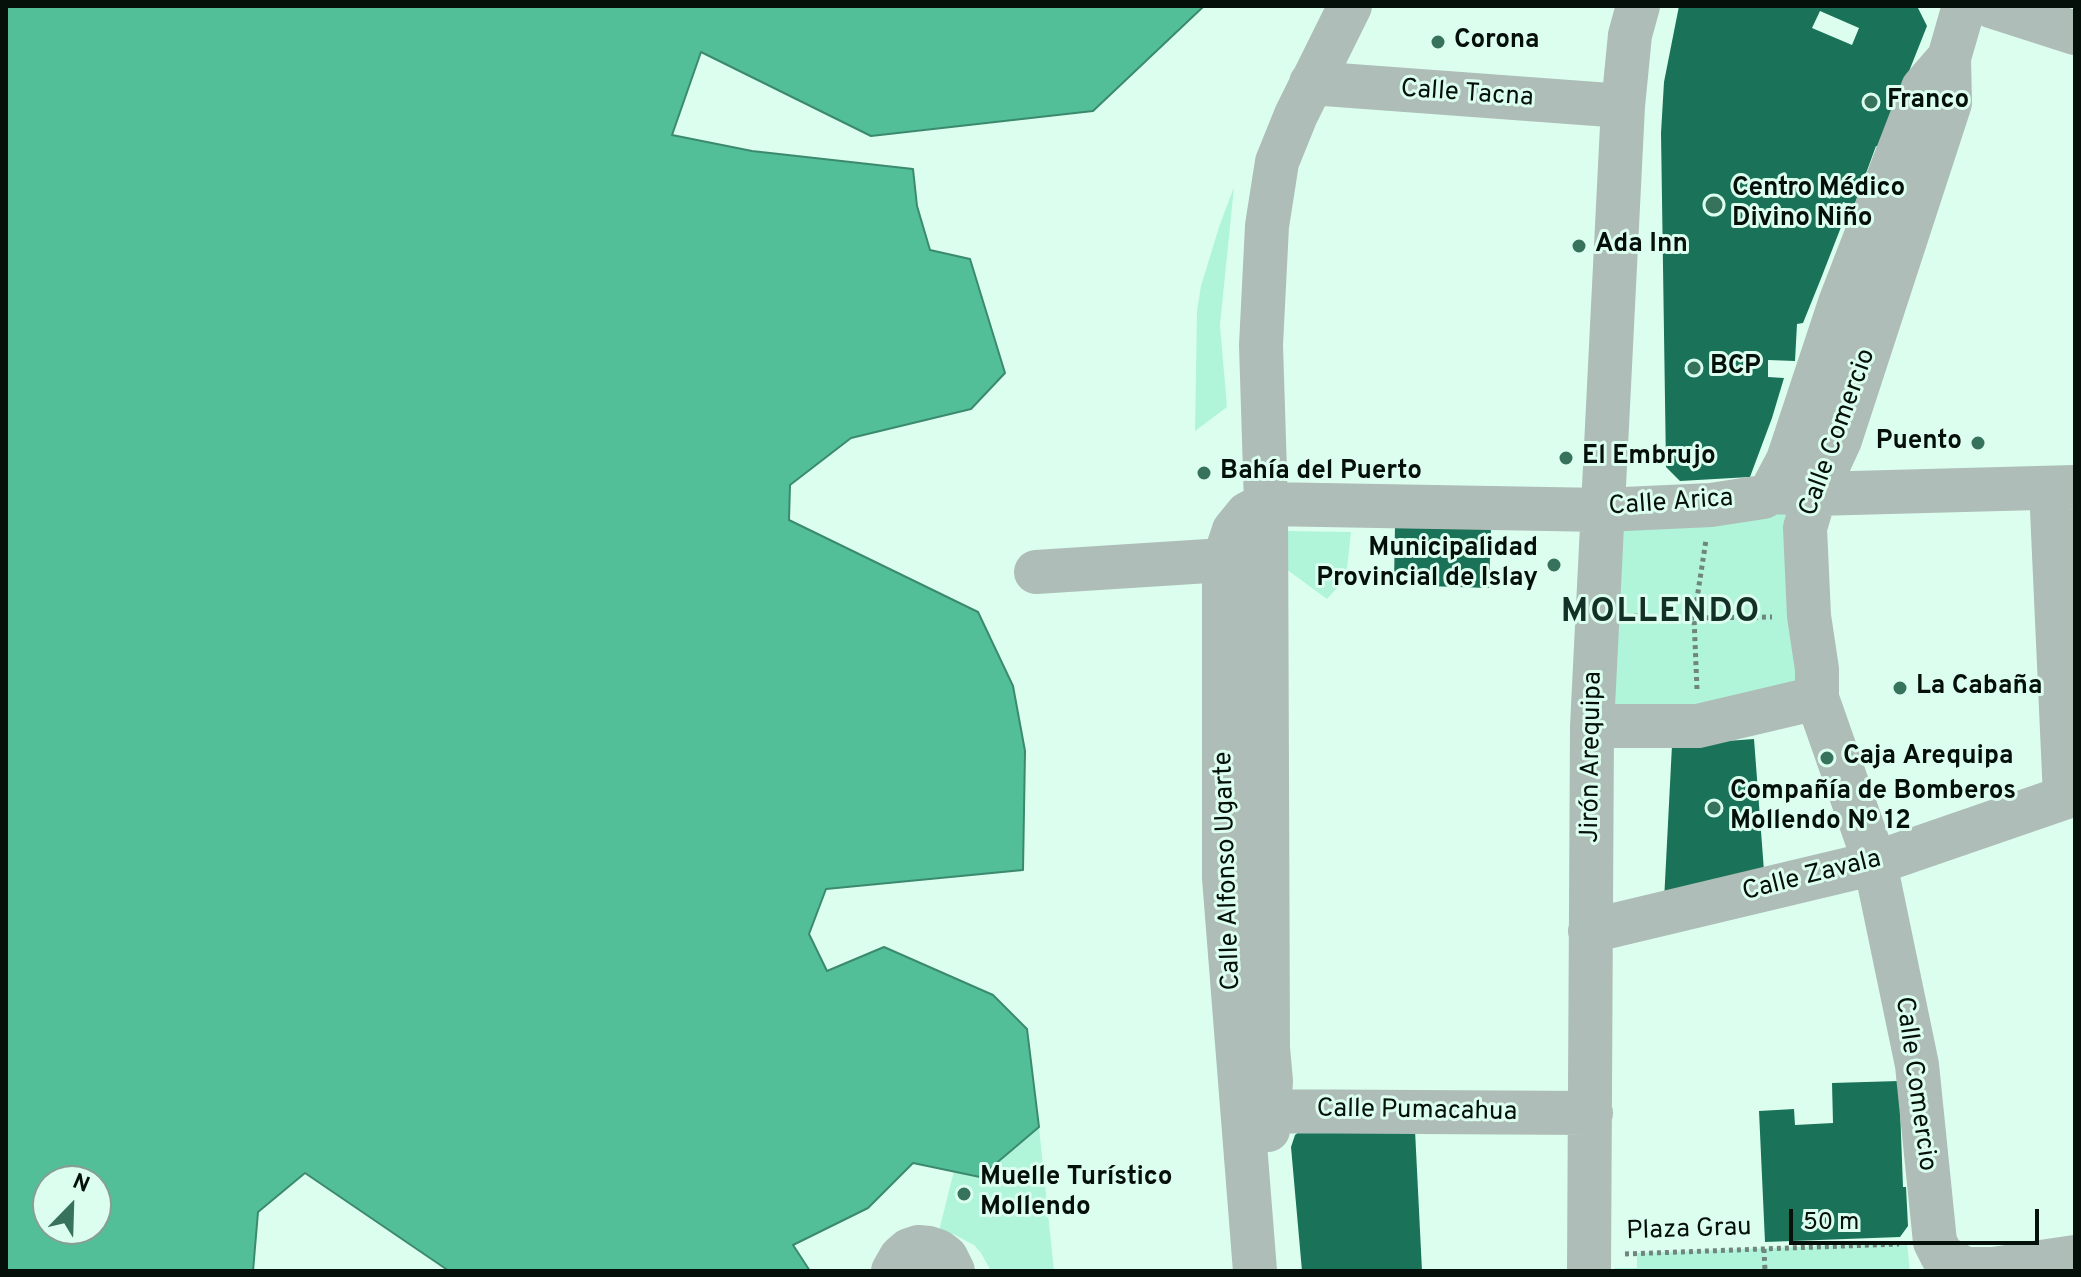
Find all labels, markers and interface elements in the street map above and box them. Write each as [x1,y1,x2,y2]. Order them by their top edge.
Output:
place label: Corona [1454,26,1540,58]
marker: Corona [1429,33,1447,51]
street label: Calle Tacna [1399,75,1535,115]
place label: Franco [1887,86,1969,118]
marker: Franco [1862,93,1880,111]
place label: Centro Médico Divino Niño [1732,174,1905,236]
marker: Centro Médico Divino Niño [1703,194,1725,216]
place label: Ada Inn [1595,230,1688,262]
marker: Ada Inn [1570,237,1588,255]
street label: Calle Comercio [1794,345,1884,521]
place label: BCP [1710,352,1761,384]
marker: BCP [1685,359,1703,377]
place label: Puento [1876,427,1962,459]
marker: Puento [1969,434,1987,452]
place label: El Embrujo [1582,442,1716,474]
marker: El Embrujo [1557,449,1575,467]
place label: Bahía del Puerto [1220,457,1422,489]
marker: Bahía del Puerto [1195,464,1213,482]
street label: Calle Arica [1608,484,1734,524]
place label: Municipalidad Provincial de Islay [1316,534,1538,596]
marker: Municipalidad Provincial de Islay [1545,556,1563,574]
district label: MOLLENDO [1561,594,1761,634]
street label: Jirón Arequipa [1576,671,1610,843]
place label: La Cabaña [1916,672,2042,704]
marker: La Cabaña [1891,679,1909,697]
place label: Caja Arequipa [1843,742,2014,774]
marker: Caja Arequipa [1818,749,1836,767]
street label: Calle Alfonso Ugarte [1209,751,1249,991]
place label: Compañía de Bomberos Mollendo Nº 12 [1730,777,2016,838]
marker: Compañía de Bomberos Mollendo Nº 12 [1705,799,1723,817]
street label: Calle Zavala [1739,845,1885,909]
street label: Calle Comercio [1886,995,1942,1173]
street label: Calle Pumacahua [1316,1095,1518,1129]
place label: Muelle Turístico Mollendo [980,1163,1173,1224]
north arrow [32,1165,112,1245]
text: N [68,1169,93,1200]
marker: Muelle Turístico Mollendo [955,1185,973,1203]
scale bar [1793,1193,2043,1243]
text: 50 m [1803,1208,1859,1238]
street label: Plaza Grau [1626,1213,1752,1249]

